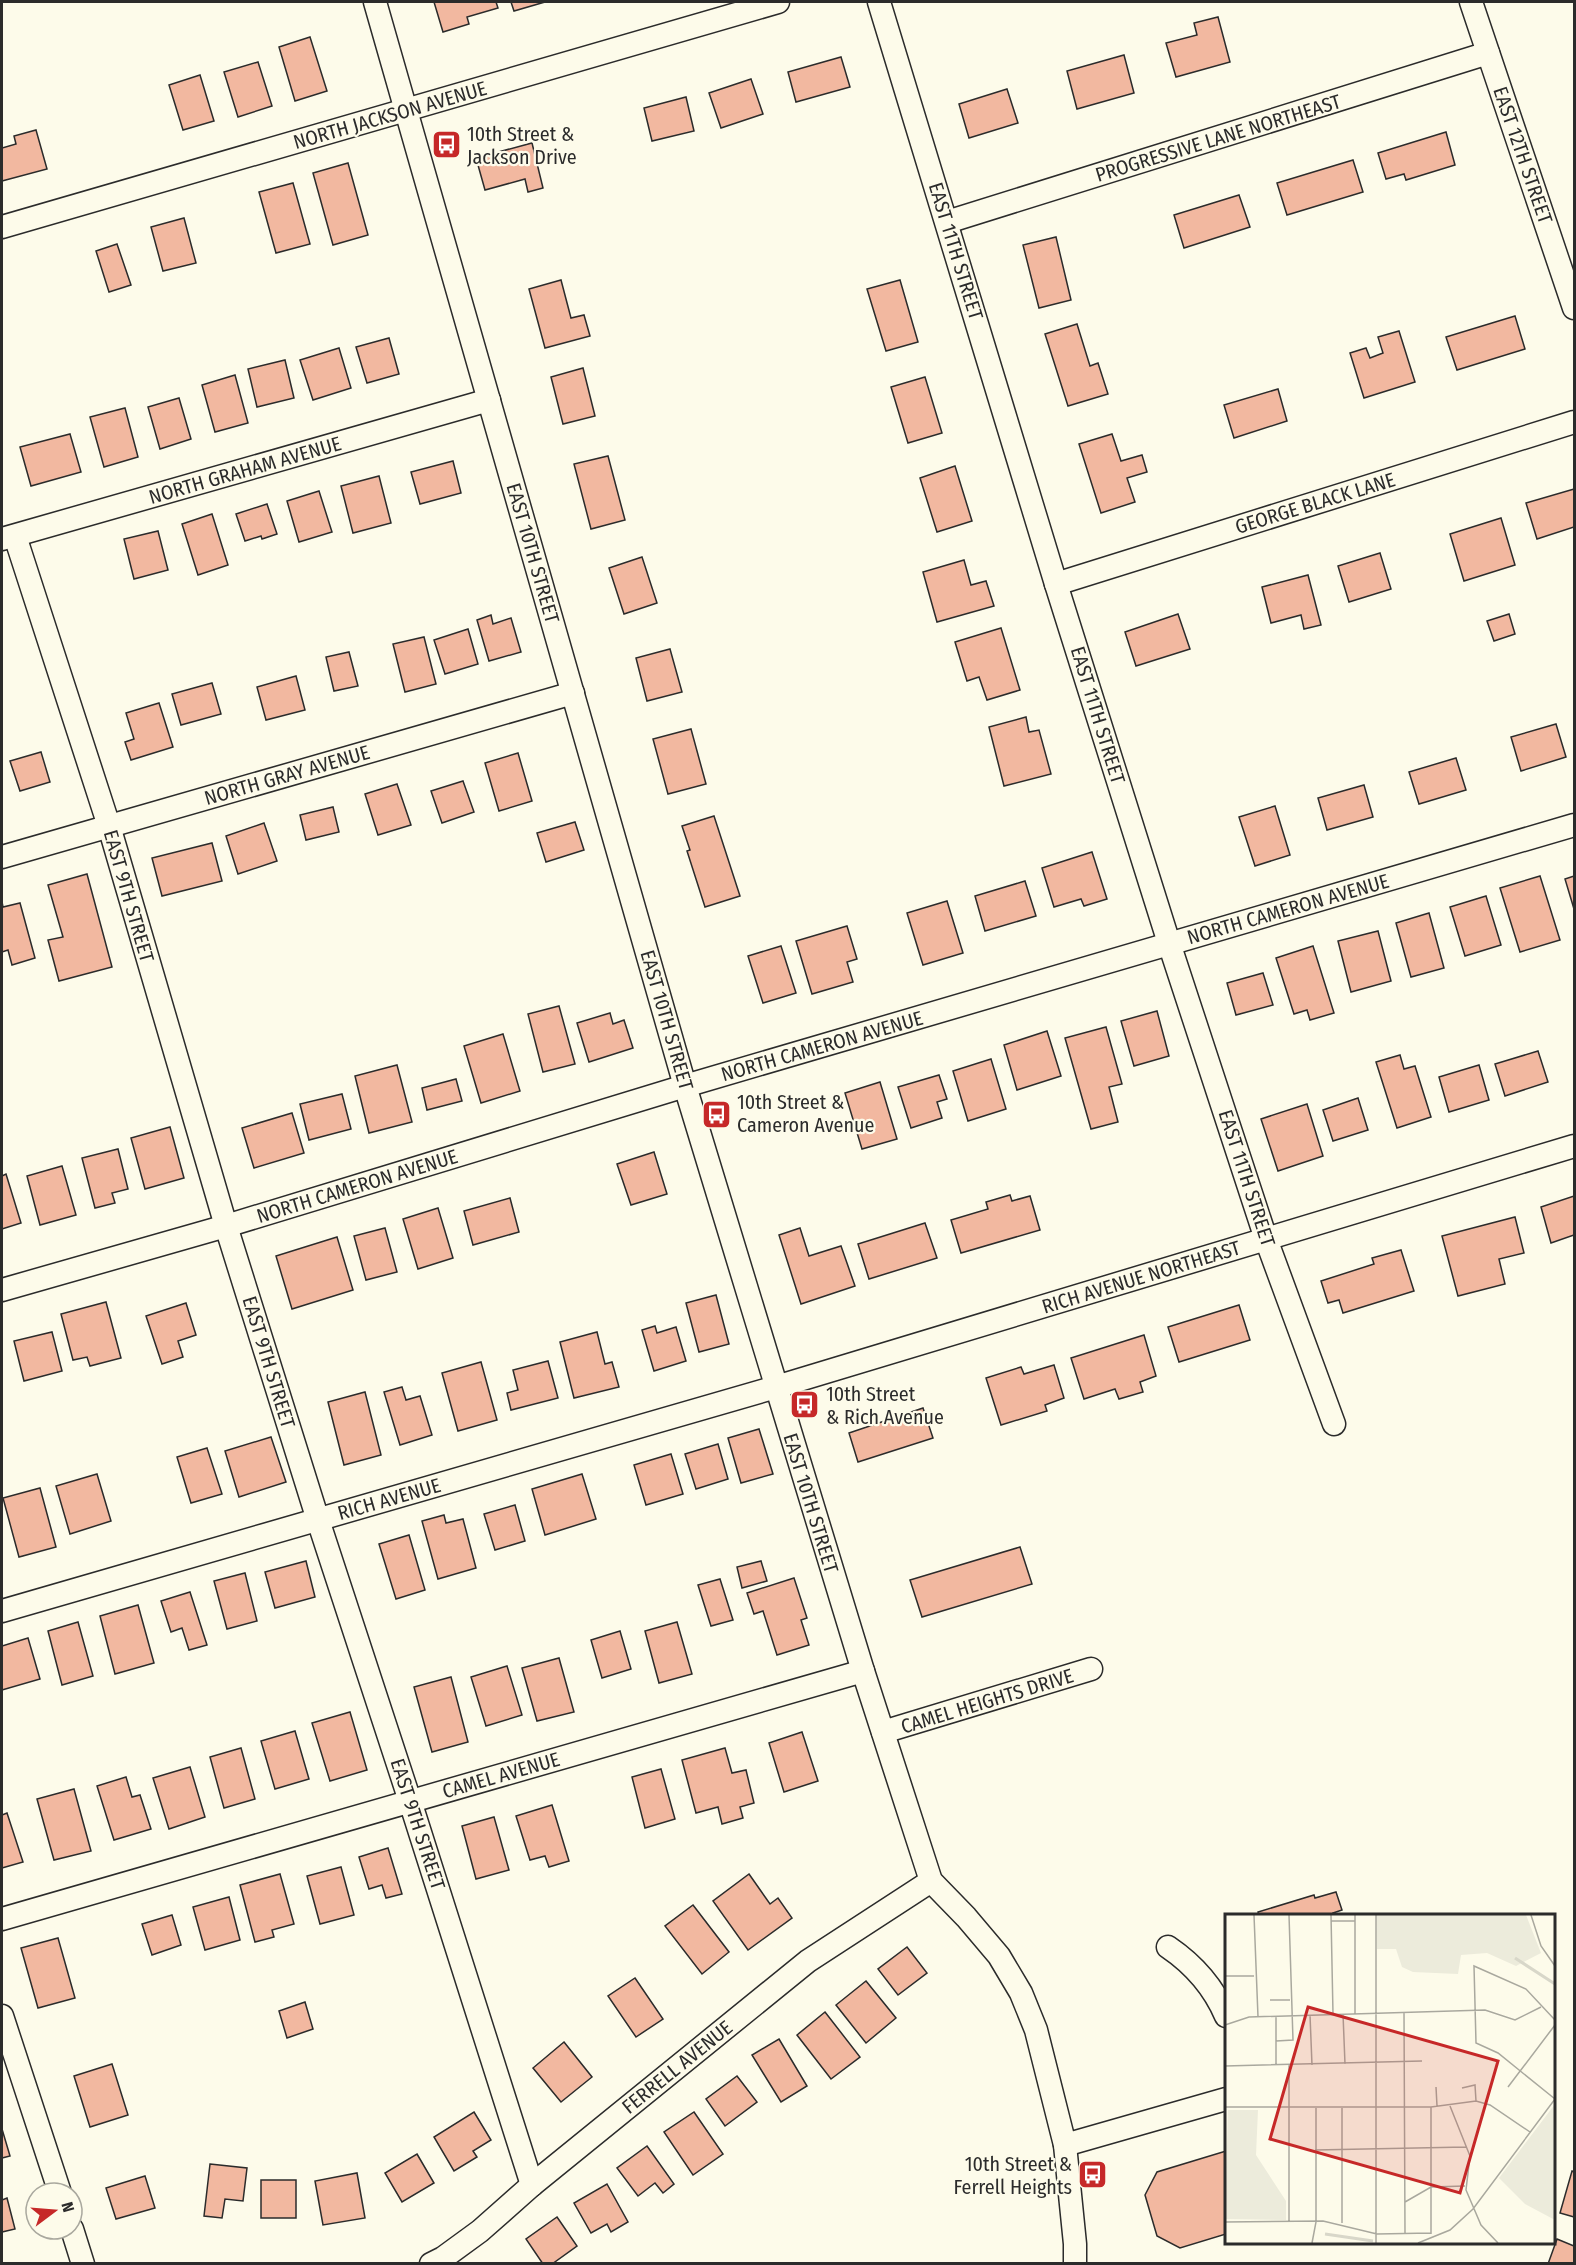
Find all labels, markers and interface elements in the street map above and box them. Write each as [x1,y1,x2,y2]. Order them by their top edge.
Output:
street label: NORTH JACKSON AVENUE [291,76,489,154]
street label: EAST 12TH STREET [1488,83,1558,227]
street label: PROGRESSIVE LANE NORTHEAST [1092,89,1344,187]
place label: 10th Street & Jackson Drive [467,122,577,169]
bus stop icon: 10th Street & Jackson Drive [430,129,462,161]
street label: EAST 11TH STREET [924,179,989,323]
street label: NORTH GRAHAM AVENUE [146,431,344,509]
street label: GEORGE BLACK LANE [1232,467,1398,539]
street label: EAST 10TH STREET [502,480,565,627]
street label: EAST 11TH STREET [1066,643,1131,787]
street label: NORTH GRAY AVENUE [202,740,372,810]
street label: EAST 9TH STREET [99,827,160,966]
street label: NORTH CAMERON AVENUE [1184,869,1392,949]
street label: EAST 10TH STREET [636,947,699,1094]
street label: NORTH CAMERON AVENUE [718,1006,926,1086]
place label: 10th Street & Cameron Avenue [737,1090,874,1137]
bus stop icon: 10th Street & Cameron Avenue [700,1098,732,1130]
street label: EAST 11TH STREET [1214,1107,1281,1250]
street label: NORTH CAMERON AVENUE [254,1144,460,1228]
street label: RICH AVENUE NORTHEAST [1039,1235,1244,1319]
street label: EAST 9TH STREET [238,1293,301,1431]
place label: 10th Street & Rich Avenue [826,1382,944,1429]
bus stop icon: 10th Street & Rich Avenue [789,1389,821,1421]
street label: EAST 10TH STREET [778,1430,844,1576]
street label: RICH AVENUE [335,1473,443,1525]
street label: CAMEL HEIGHTS DRIVE [898,1663,1076,1739]
street label: CAMEL AVENUE [440,1747,562,1803]
street label: EAST 9TH STREET [386,1755,451,1893]
inset map [1225,1914,1555,2244]
street label: FERRELL AVENUE [617,2015,737,2119]
place label: 10th Street & Ferrell Heights [953,2152,1072,2199]
bus stop icon: 10th Street & Ferrell Heights [1077,2159,1109,2191]
north arrow [24,2181,84,2241]
text: N [57,2200,78,2214]

